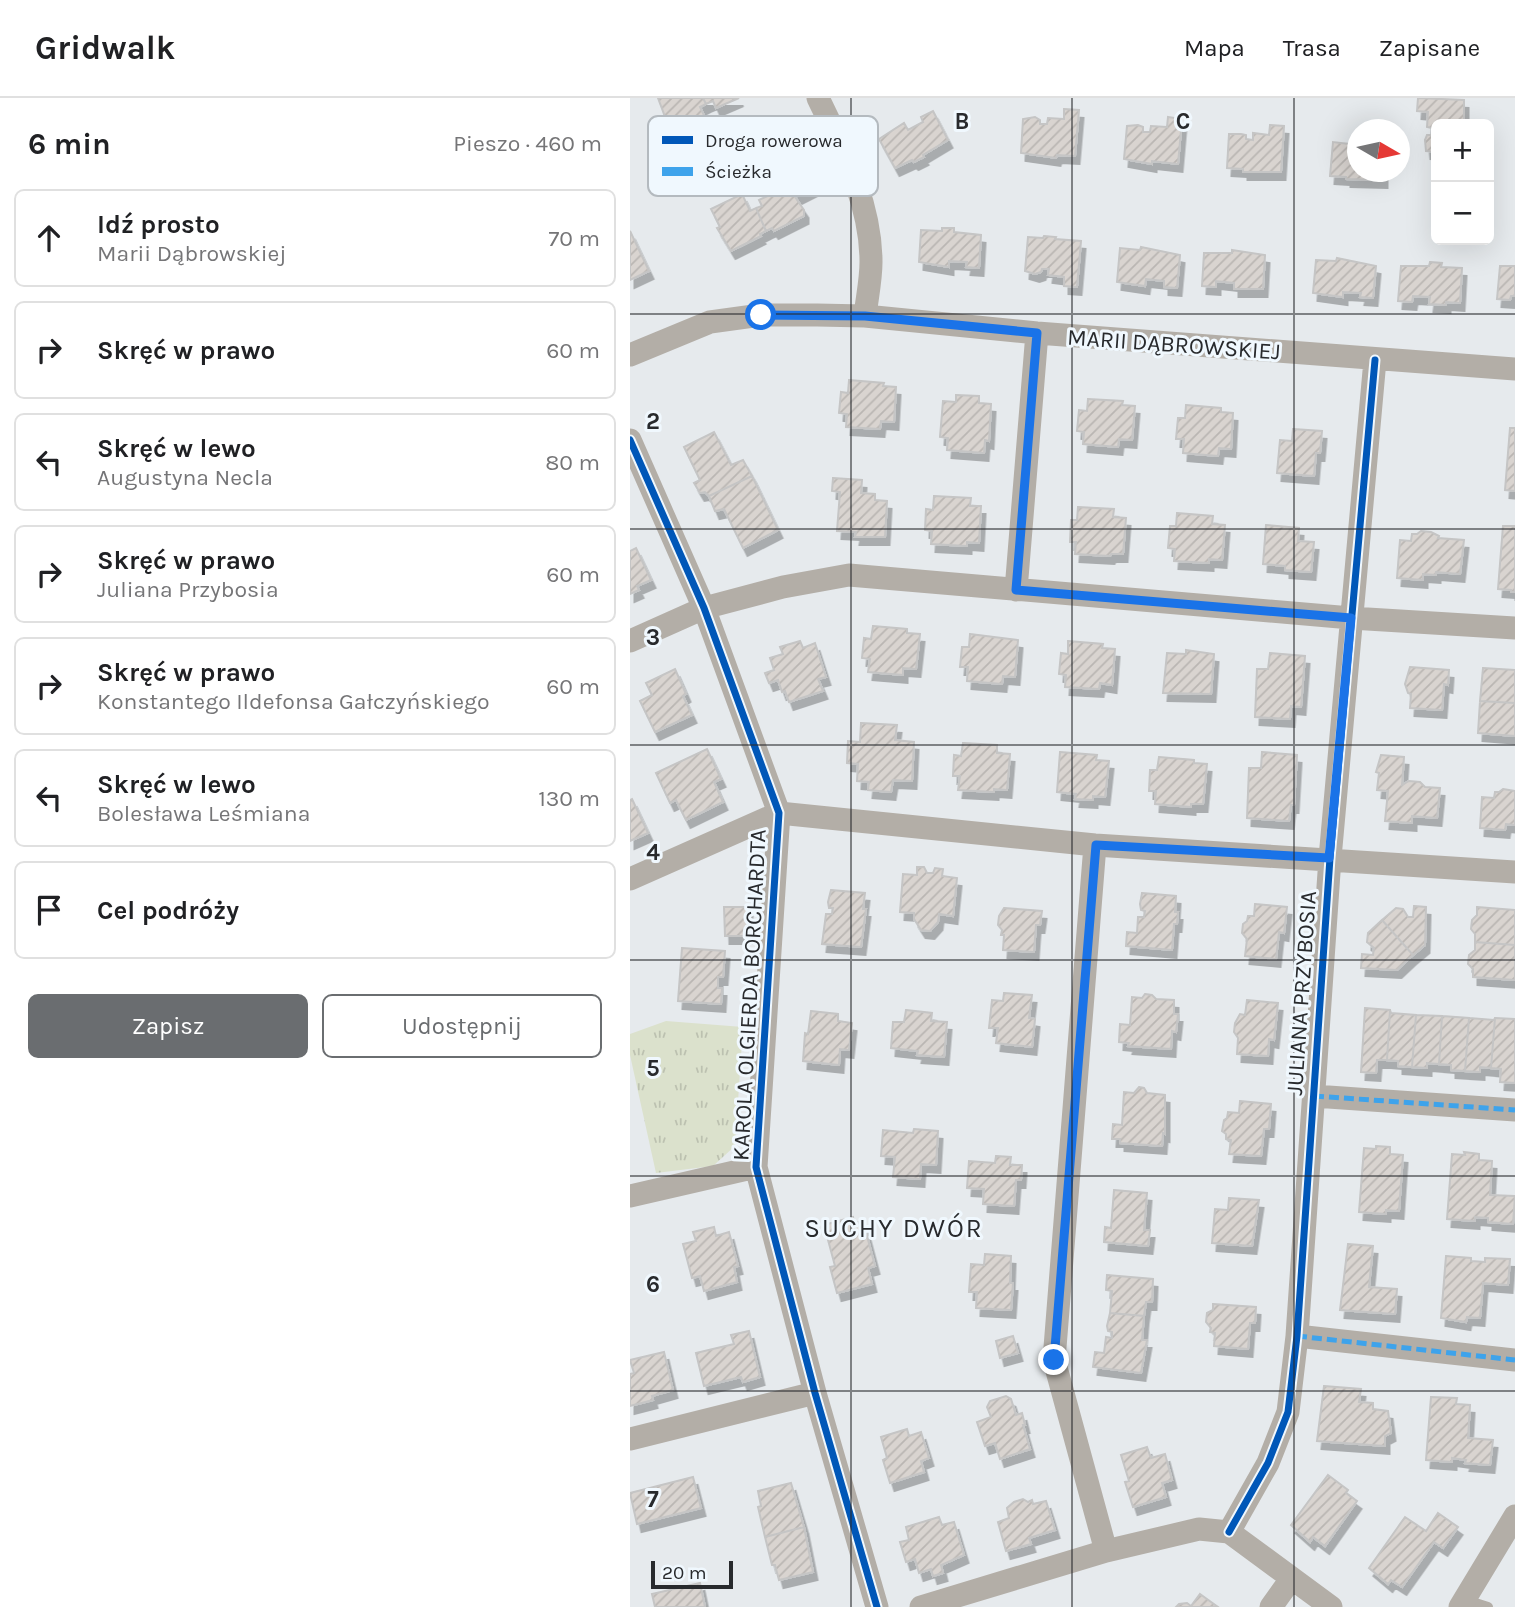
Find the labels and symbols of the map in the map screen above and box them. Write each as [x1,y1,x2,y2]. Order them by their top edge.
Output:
text: B [955,108,969,135]
text: C [1176,108,1190,135]
legend [648,116,878,196]
north arrow [1347,119,1410,182]
text: Droga rowerowa [705,130,843,152]
text: Ścieżka [705,160,772,183]
route start [745,299,776,330]
street label: MARII DĄBROWSKIEJ [1066,324,1282,365]
text: 2 [646,408,660,435]
text: 3 [646,624,660,651]
street label: KAROLA OLGIERDA BORCHARDTA [727,828,772,1162]
text: 4 [646,839,660,866]
street label: JULIANA PRZYBOSIA [1281,890,1322,1096]
text: 5 [646,1055,660,1082]
district label: SUCHY DWÓR [804,1212,984,1244]
text: 6 [646,1271,660,1298]
route end [1038,1344,1069,1375]
text: 7 [647,1486,659,1513]
scale bar [651,1558,733,1590]

